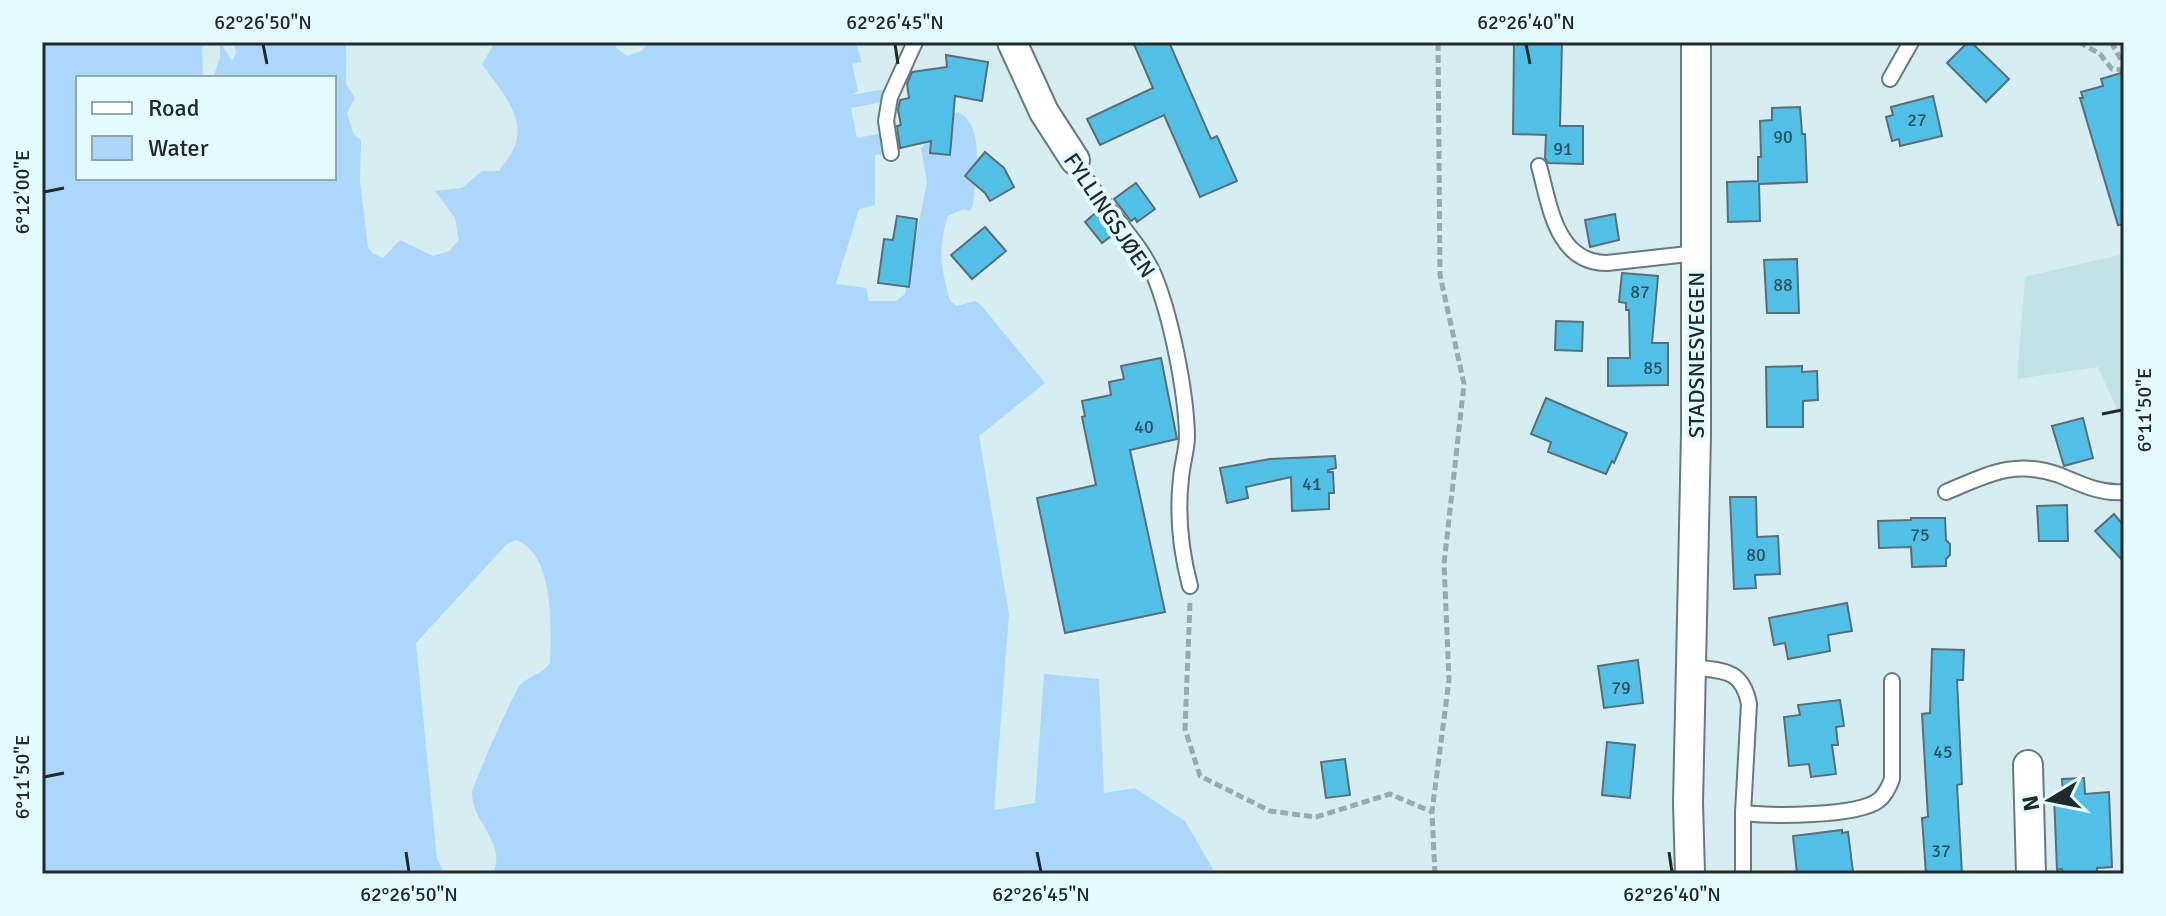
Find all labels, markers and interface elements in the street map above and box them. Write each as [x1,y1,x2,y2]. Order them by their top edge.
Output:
text: 62°26'50"N [214,10,312,35]
text: 62°26'45"N [846,10,944,35]
text: 62°26'40"N [1477,10,1575,35]
legend [76,76,336,180]
text: Road [148,93,199,123]
house number: 27 [1907,109,1927,131]
house number: 90 [1773,126,1793,148]
text: Water [148,133,209,163]
house number: 91 [1553,138,1573,160]
street label: FYLLINGSJØEN [1058,148,1161,283]
text: 6°12'00"E [10,150,35,234]
street label: STADSNESVEGEN [1683,272,1710,438]
house number: 88 [1773,274,1793,296]
house number: 87 [1630,281,1650,303]
house number: 85 [1643,357,1663,379]
text: 6°11'50"E [2132,368,2157,452]
house number: 40 [1134,416,1154,438]
house number: 41 [1302,473,1322,495]
house number: 75 [1910,524,1930,546]
house number: 80 [1746,544,1766,566]
house number: 79 [1611,677,1631,699]
text: 6°11'50"E [10,735,35,819]
house number: 45 [1933,741,1953,763]
north arrow [2010,760,2090,840]
text: N [2016,794,2045,813]
house number: 37 [1931,840,1951,862]
text: 62°26'50"N [360,882,458,907]
text: 62°26'45"N [992,882,1090,907]
text: 62°26'40"N [1623,882,1721,907]

